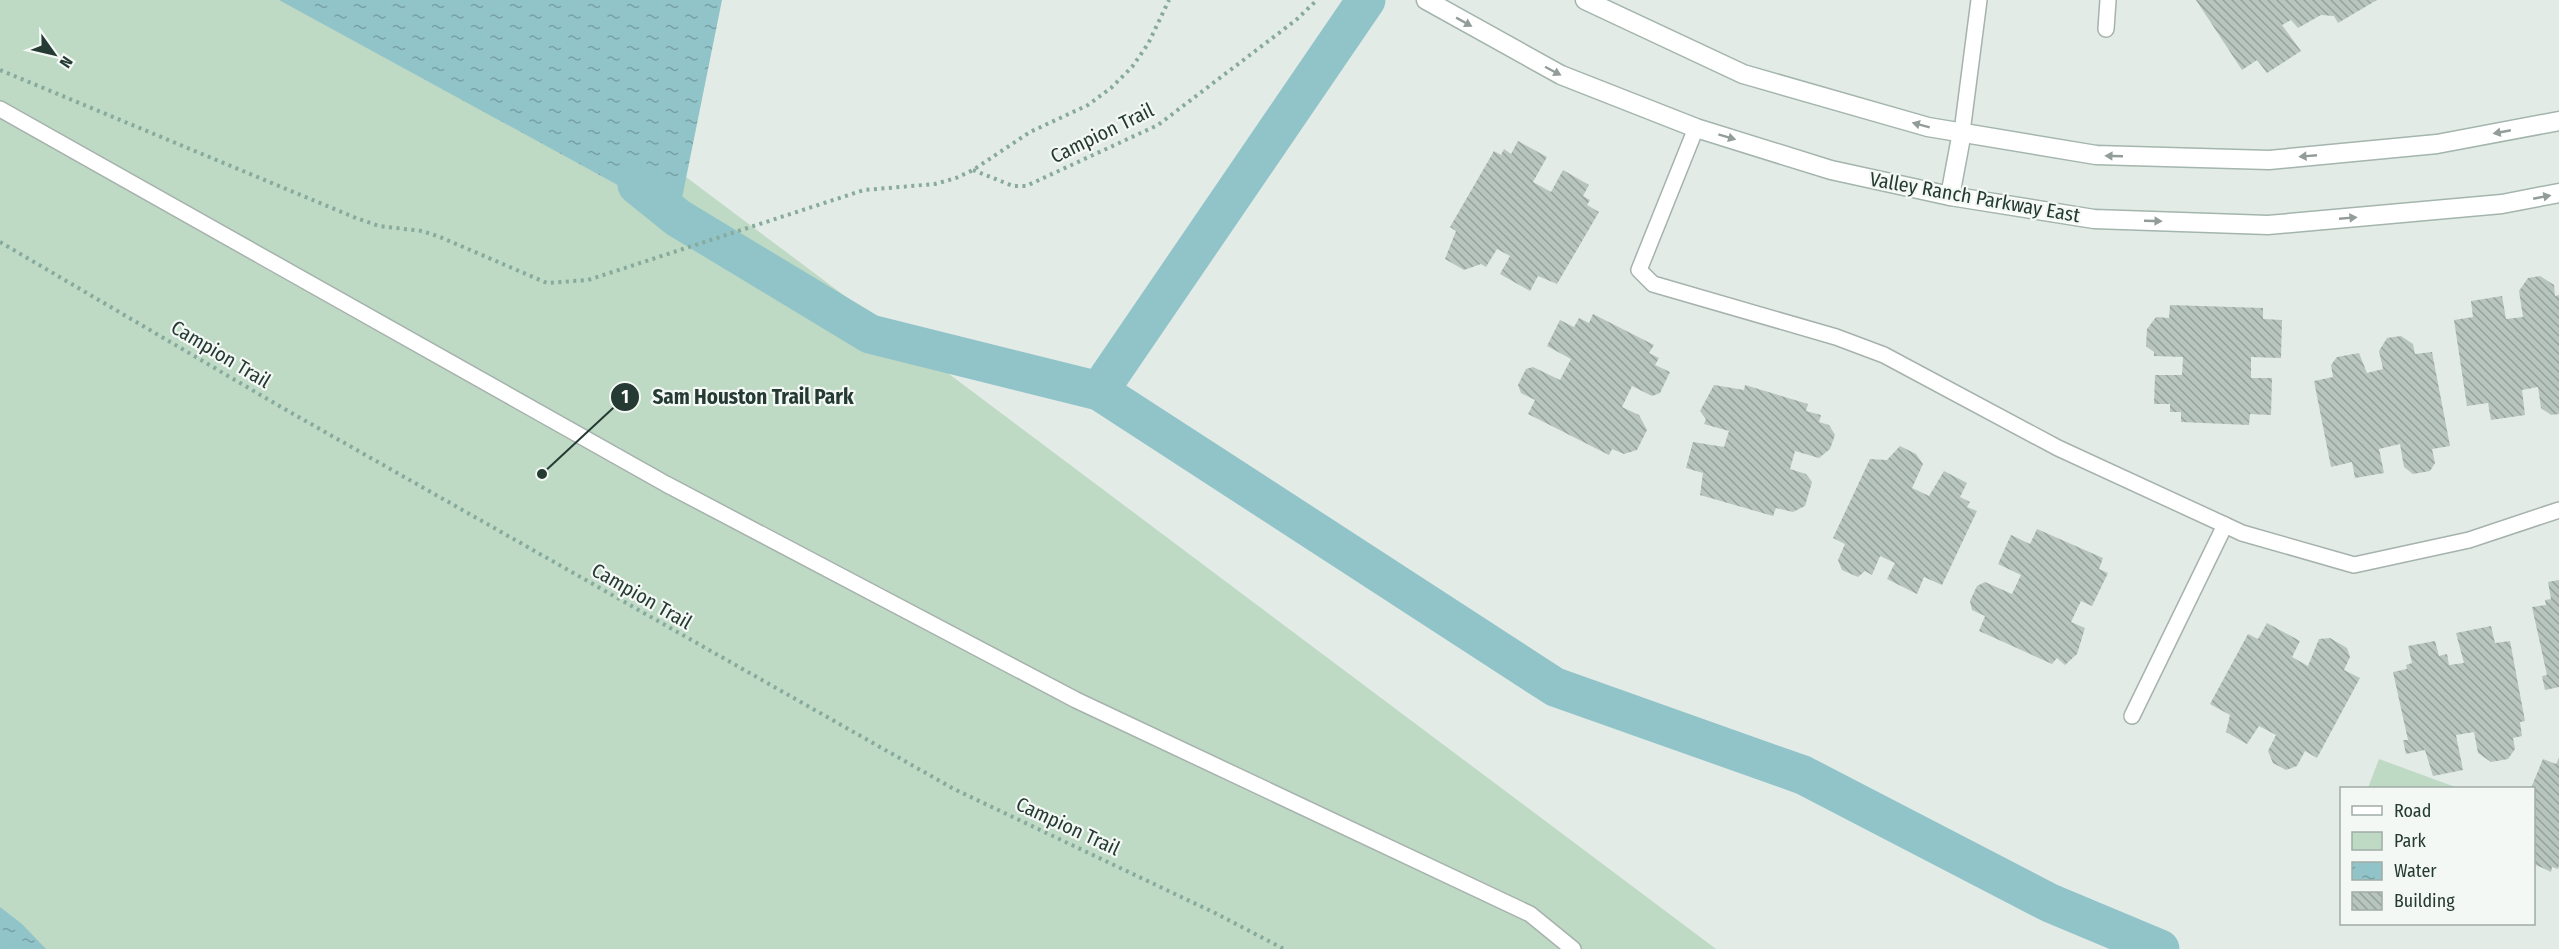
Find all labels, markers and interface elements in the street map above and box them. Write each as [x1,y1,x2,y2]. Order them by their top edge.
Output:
one-way arrow [1456,17,1473,27]
north arrow [24,24,84,84]
text: N [55,53,77,71]
one-way arrow [1545,66,1562,76]
street label: Campion Trail [1047,98,1157,168]
one-way arrow [1912,120,1930,129]
one-way arrow [2492,128,2511,137]
one-way arrow [1718,133,1736,143]
one-way arrow [2104,151,2123,161]
one-way arrow [2299,151,2318,161]
street label: Valley Ranch Parkway East [1868,167,2082,227]
one-way arrow [2532,192,2551,201]
one-way arrow [2339,213,2358,223]
one-way arrow [2144,217,2163,226]
street label: Campion Trail [167,315,275,393]
callout: Sam Houston Trail Park [610,378,865,417]
text: Sam Houston Trail Park [652,384,854,410]
text: 1 [621,386,629,408]
street label: Campion Trail [588,558,696,634]
legend [2340,787,2535,925]
street label: Campion Trail [1012,792,1124,860]
text: Road [2394,800,2431,822]
text: Park [2394,830,2427,852]
text: Water [2394,860,2437,882]
text: Building [2394,890,2455,912]

